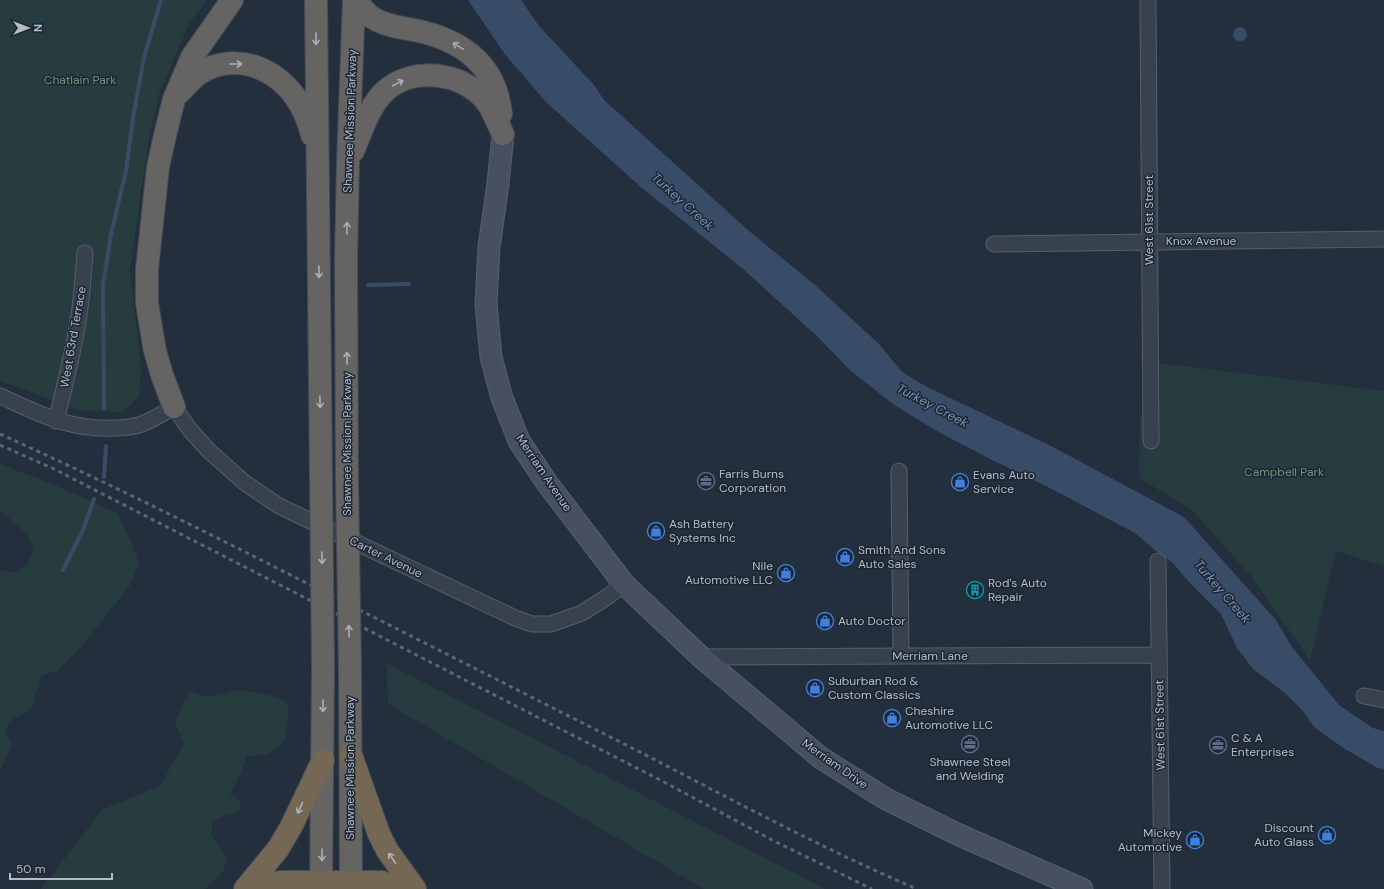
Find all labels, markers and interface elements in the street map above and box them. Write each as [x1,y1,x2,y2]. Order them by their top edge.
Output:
north arrow [8,8,48,48]
text: N [31,24,45,32]
one-way arrow [312,32,320,45]
one-way arrow [452,42,464,50]
street label: Shawnee Mission Parkway [339,48,361,193]
one-way arrow [229,60,242,68]
park label: Chatlain Park [44,72,116,88]
one-way arrow [392,79,404,86]
water label: Turkey Creek [648,169,718,234]
street label: West 61st Street [1141,174,1157,265]
one-way arrow [343,222,351,235]
street label: Knox Avenue [1166,233,1237,249]
one-way arrow [315,265,323,278]
street label: West 63rd Terrace [56,285,90,389]
one-way arrow [343,352,351,365]
street label: Shawnee Mission Parkway [339,372,355,516]
water label: Turkey Creek [894,379,972,432]
one-way arrow [316,395,324,408]
street label: Merriam Avenue [512,431,576,515]
park label: Campbell Park [1244,464,1324,480]
place label: Farris Burns Corporation [719,466,786,496]
place label: Evans Auto Service [973,467,1035,497]
office icon: Farris Burns Corporation [696,471,716,491]
shop icon: Evans Auto Service [950,472,970,492]
place label: Ash Battery Systems Inc [669,516,736,546]
shop icon: Ash Battery Systems Inc [646,521,666,541]
street label: Carter Avenue [347,532,425,582]
place label: Smith And Sons Auto Sales [858,542,946,572]
shop icon: Smith And Sons Auto Sales [835,547,855,567]
one-way arrow [318,551,326,564]
water label: Turkey Creek [1190,556,1255,627]
place label: Nile Automotive LLC [685,558,773,588]
shop icon: Nile Automotive LLC [776,563,796,583]
place label: Rod's Auto Repair [988,575,1047,605]
building icon: Rod's Auto Repair [965,580,985,600]
shop icon: Auto Doctor [815,611,835,631]
place label: Auto Doctor [838,613,906,629]
one-way arrow [345,625,353,638]
street label: Merriam Lane [892,648,968,664]
place label: Suburban Rod & Custom Classics [828,673,920,703]
shop icon: Suburban Rod & Custom Classics [805,678,825,698]
street label: West 61st Street [1151,679,1169,770]
street label: Shawnee Mission Parkway [342,696,358,840]
one-way arrow [319,699,327,712]
place label: Cheshire Automotive LLC [905,703,993,733]
shop icon: Cheshire Automotive LLC [882,708,902,728]
place label: C & A Enterprises [1231,730,1294,760]
office icon: Shawnee Steel and Welding [960,734,980,754]
street label: Merriam Drive [799,735,871,793]
office icon: C & A Enterprises [1208,735,1228,755]
place label: Shawnee Steel and Welding [930,754,1010,784]
one-way arrow [296,801,303,813]
place label: Discount Auto Glass [1254,820,1314,850]
place label: Mickey Automotive [1118,825,1182,855]
shop icon: Discount Auto Glass [1317,825,1337,845]
shop icon: Mickey Automotive [1185,830,1205,850]
one-way arrow [318,848,326,861]
one-way arrow [388,852,396,863]
scale bar [10,855,112,881]
text: 50 m [16,861,45,877]

